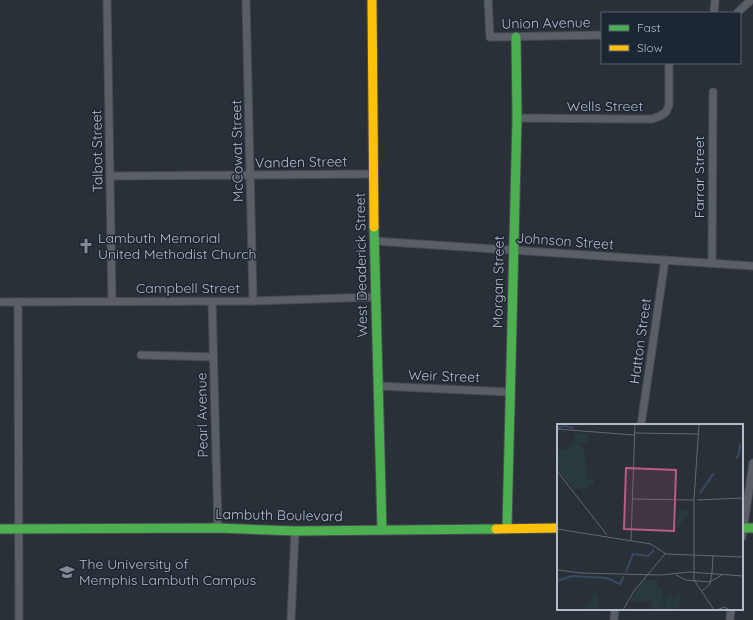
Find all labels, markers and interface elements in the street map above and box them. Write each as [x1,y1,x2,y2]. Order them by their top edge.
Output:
legend [601,12,741,64]
street label: Union Avenue [501,13,591,33]
text: Fast [637,20,661,35]
text: Slow [637,40,663,55]
street label: Wells Street [567,97,643,115]
street label: McCowat Street [227,99,247,202]
street label: Talbot Street [87,109,107,192]
street label: Farrar Street [690,135,708,218]
street label: Vanden Street [255,152,348,172]
street label: West Deaderick Street [351,192,371,337]
place label: Lambuth Memorial United Methodist Church [98,229,257,263]
street label: Johnson Street [516,229,615,253]
street label: Morgan Street [488,235,508,328]
church icon: Lambuth Memorial United Methodist Church [77,237,95,255]
street label: Campbell Street [136,279,240,297]
street label: Hatton Street [625,297,655,385]
street label: Weir Street [408,366,480,386]
street label: Pearl Avenue [192,372,212,458]
inset map [557,424,743,610]
street label: Lambuth Boulevard [215,505,343,525]
place label: The University of Memphis Lambuth Campus [79,555,256,589]
school or university icon: The University of Memphis Lambuth Campus [58,563,76,581]

